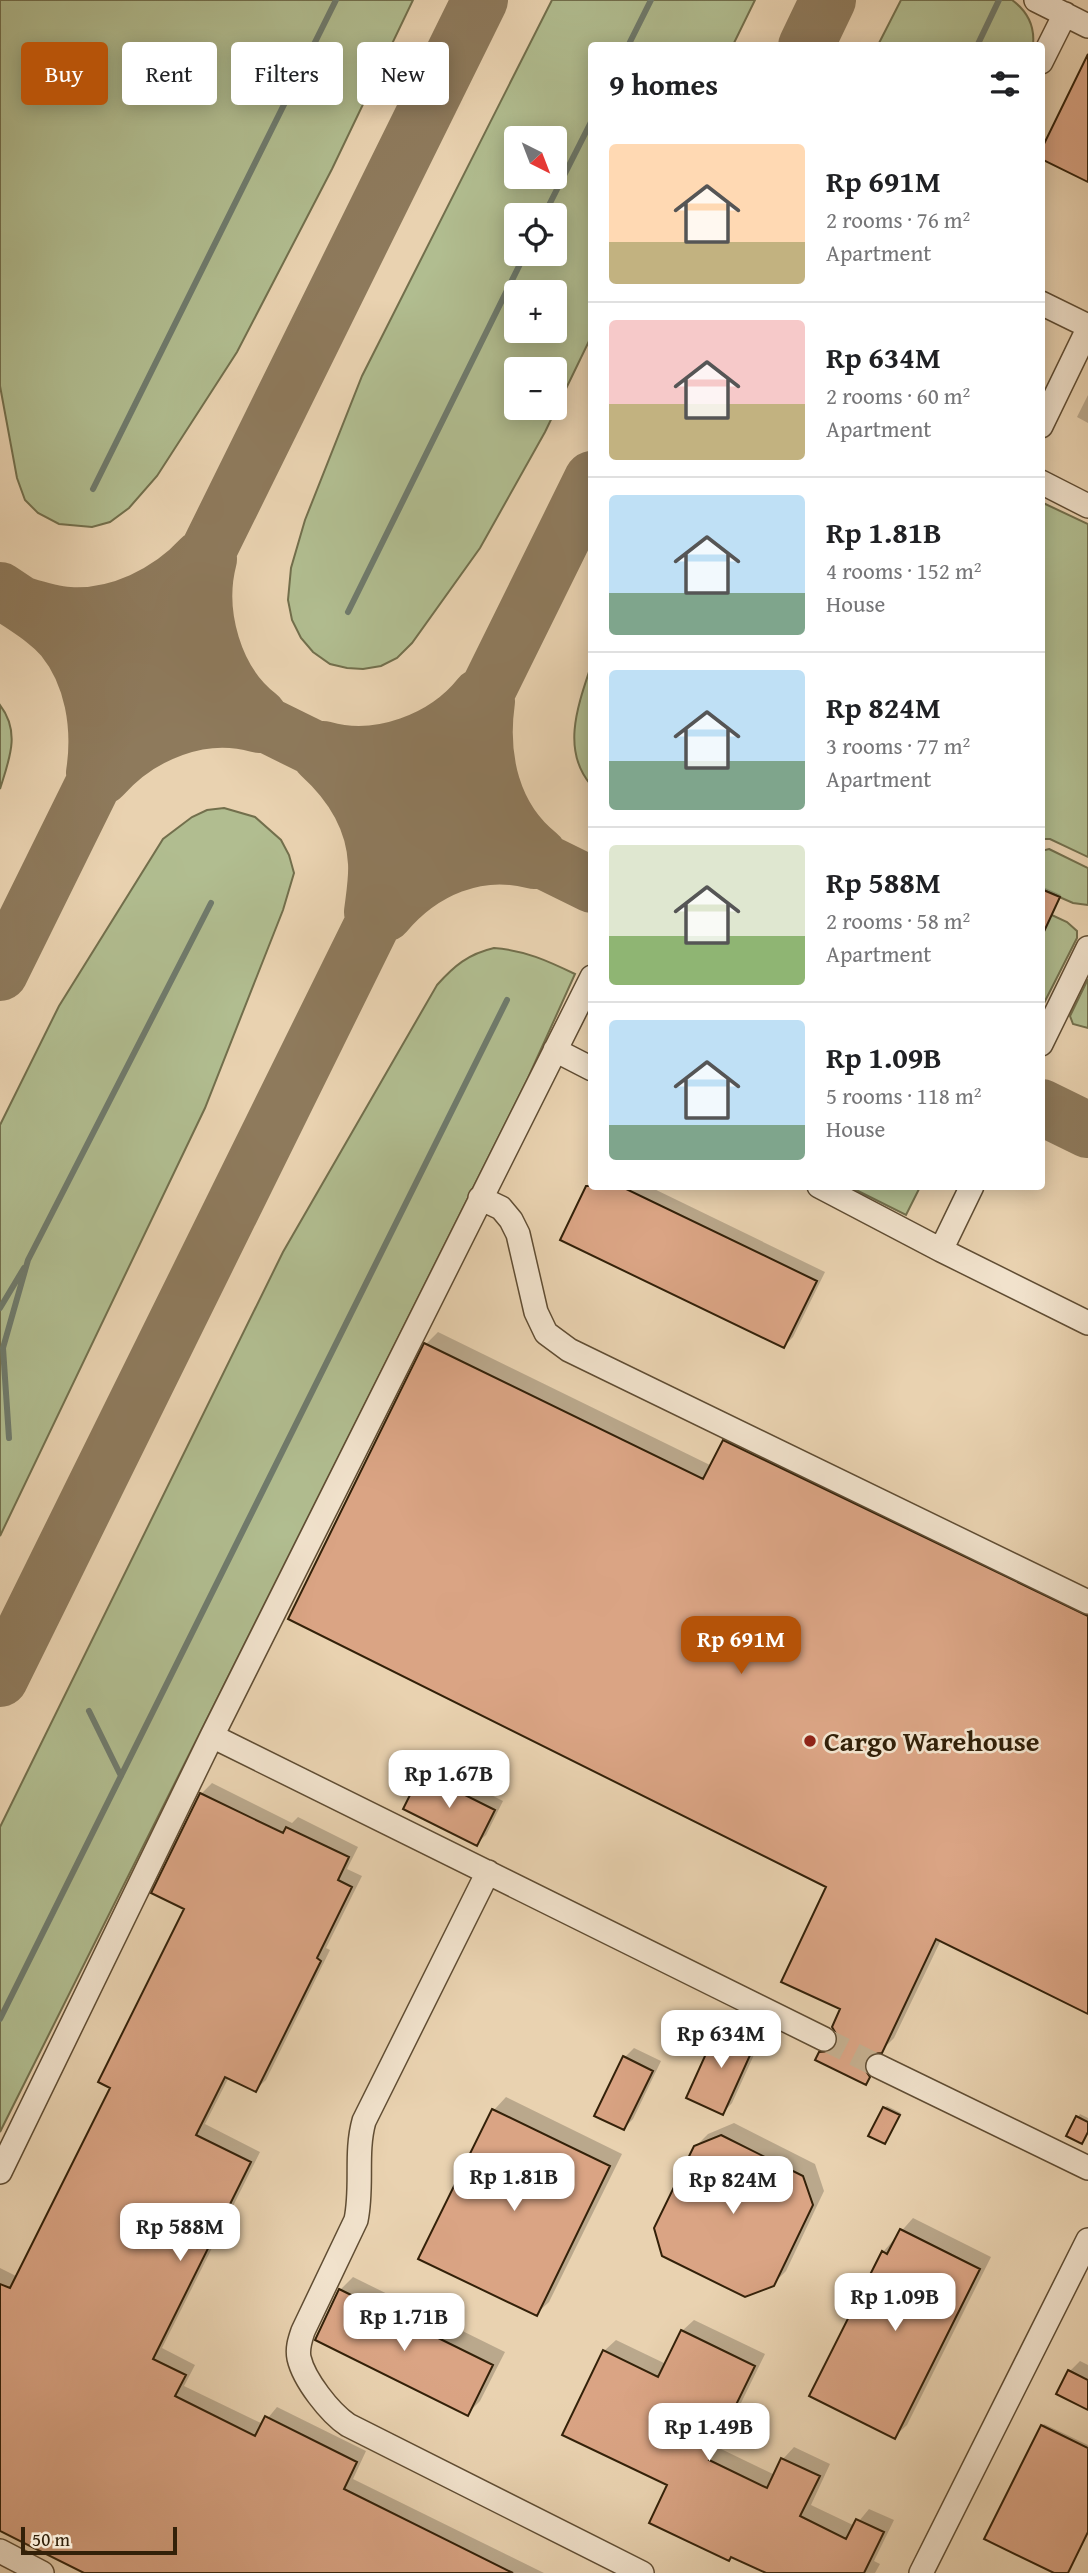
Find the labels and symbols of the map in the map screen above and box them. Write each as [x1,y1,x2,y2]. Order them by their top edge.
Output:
north arrow [504,126,567,189]
pin: Rp 691M [676,1616,806,1676]
place label: Cargo Warehouse [824,1720,1039,1761]
marker: Cargo Warehouse [802,1733,818,1749]
pin: Rp 1.67B [377,1750,521,1810]
pin: Rp 634M [656,2010,786,2070]
pin: Rp 1.81B [442,2154,586,2213]
pin: Rp 824M [668,2156,798,2216]
pin: Rp 588M [115,2204,245,2263]
pin: Rp 1.09B [823,2274,967,2333]
pin: Rp 1.71B [332,2294,476,2353]
pin: Rp 1.49B [637,2404,781,2463]
scale bar [21,2524,177,2556]

